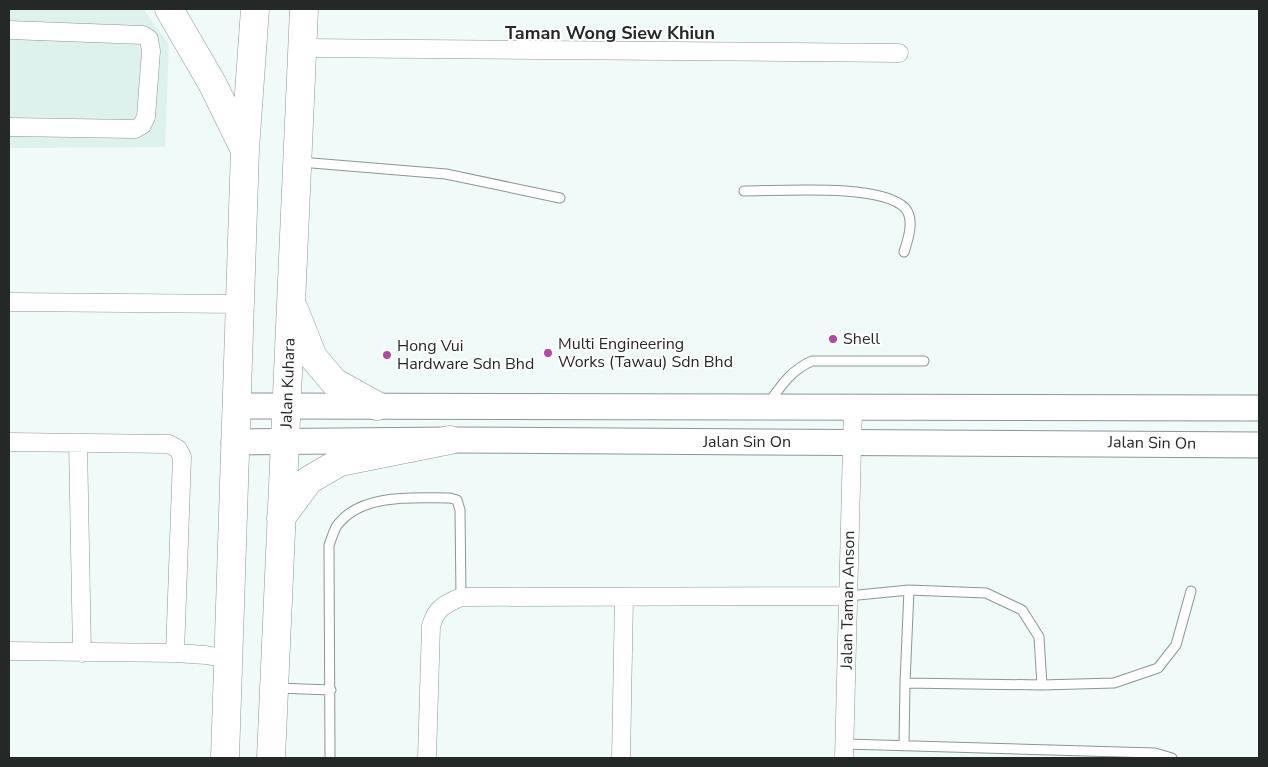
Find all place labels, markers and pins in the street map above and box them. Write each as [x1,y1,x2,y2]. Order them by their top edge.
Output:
place label: Shell [843,328,880,350]
place label: Multi Engineering Works (Tawau) Sdn Bhd [558,333,733,373]
marker: Shell [827,333,839,345]
place label: Hong Vui Hardware Sdn Bhd [397,335,534,375]
marker: Multi Engineering Works (Tawau) Sdn Bhd [542,347,554,359]
marker: Hong Vui Hardware Sdn Bhd [381,349,393,361]

